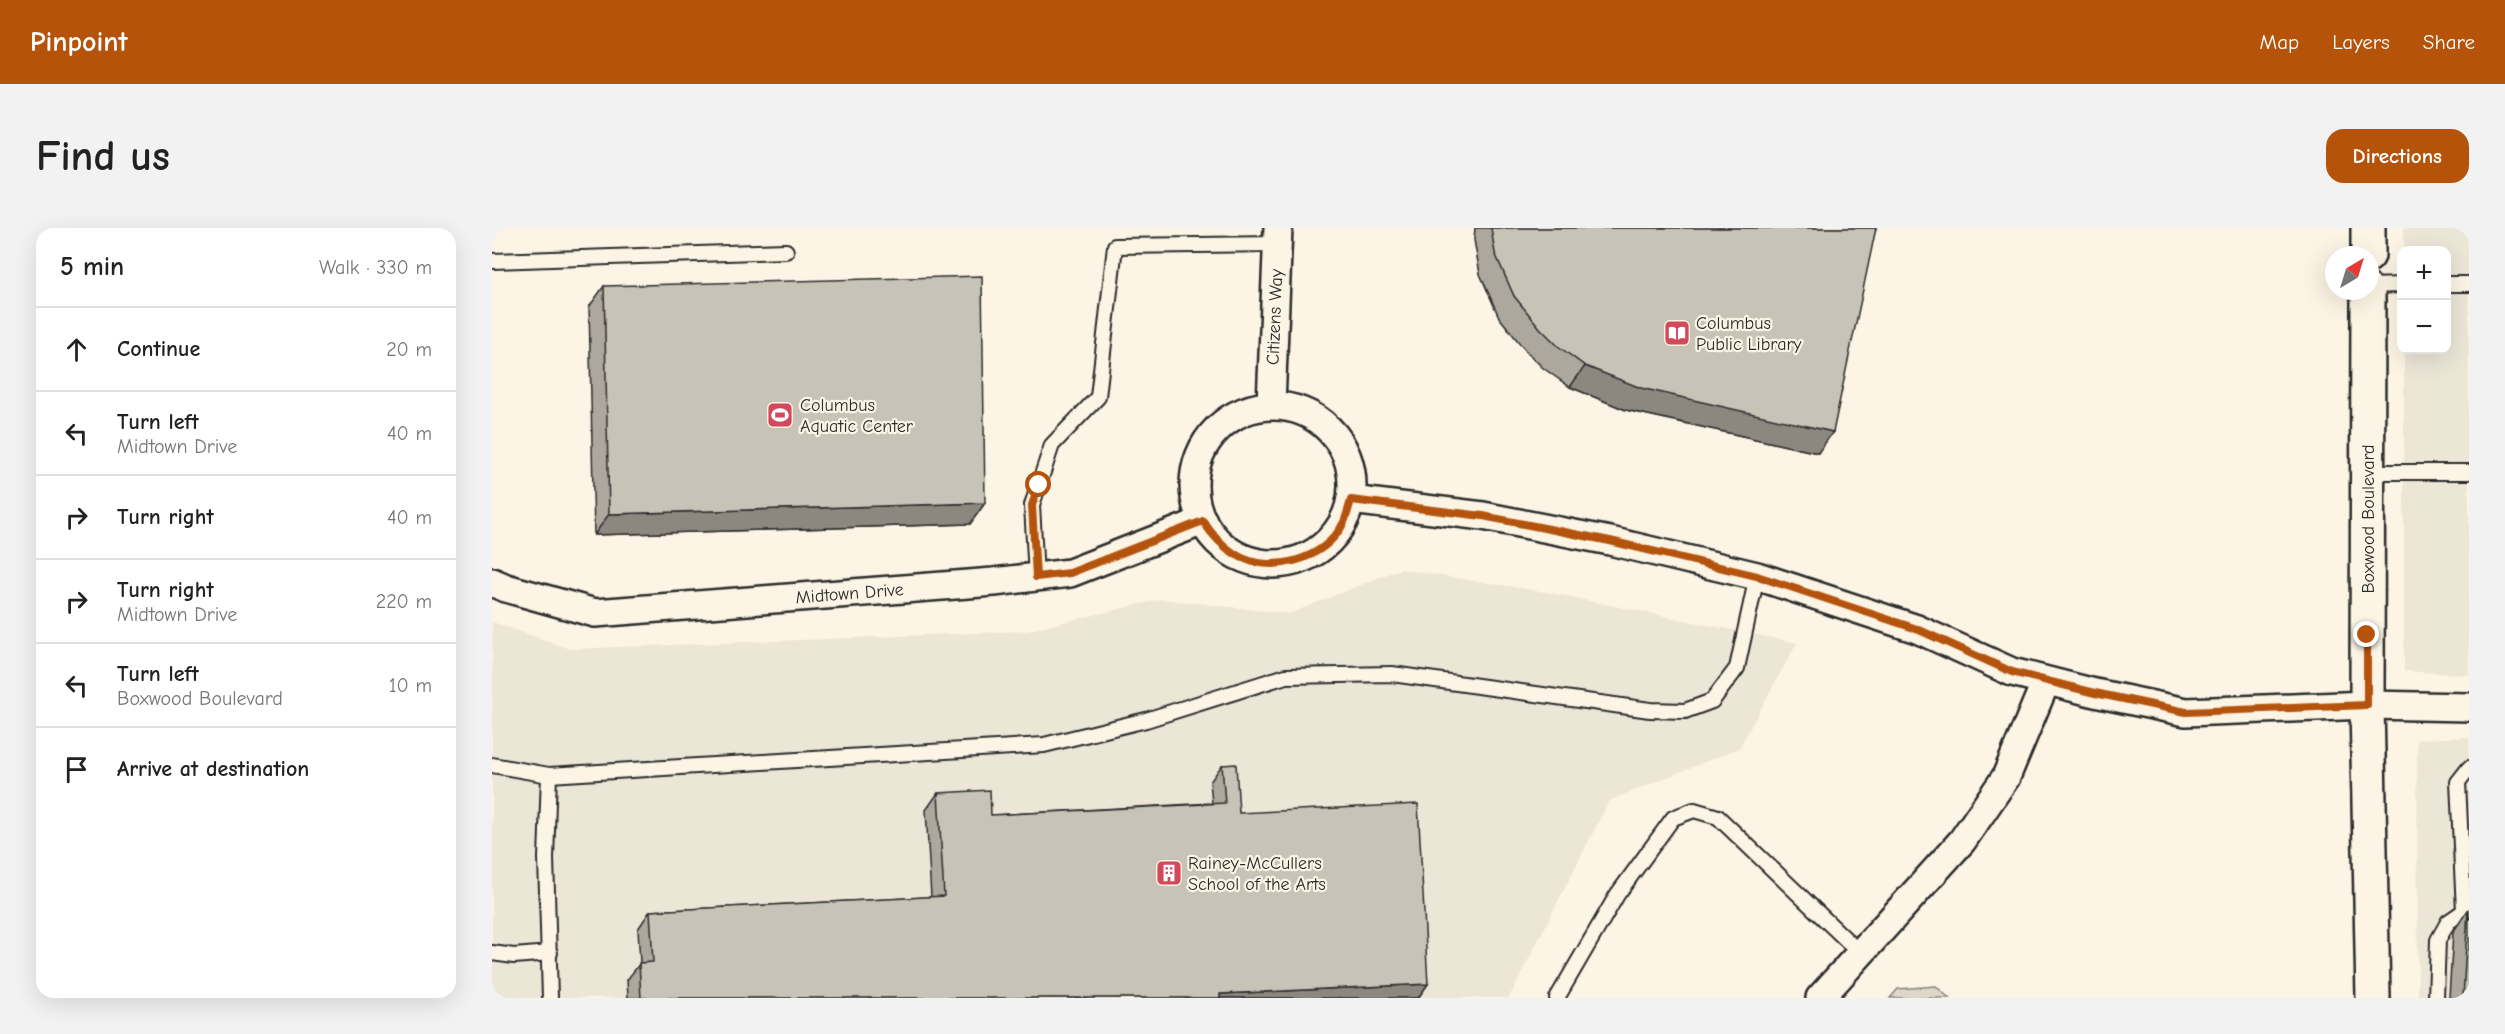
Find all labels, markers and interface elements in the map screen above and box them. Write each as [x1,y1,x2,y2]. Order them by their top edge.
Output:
text: Pinpoint [30,26,128,58]
text: Map [2260,30,2299,54]
text: Layers [2332,30,2390,54]
text: Share [2423,30,2475,54]
button: Directions [2326,129,2469,183]
text: Find us [36,132,170,181]
north arrow [2325,246,2379,300]
map controls [2397,246,2451,354]
button: + [2397,246,2451,300]
text: 5 min [60,252,124,282]
text: Walk · 330 m [319,256,432,279]
street label: Citizens Way [1262,268,1287,365]
button: − [2397,300,2451,354]
place label: Columbus Public Library [1696,313,1803,355]
library icon: Columbus Public Library [1662,318,1692,348]
icon: ahead [60,333,93,366]
text: Continue [117,336,200,362]
text: 20 m [386,338,432,361]
place label: Columbus Aquatic Center [800,395,914,437]
sports icon: Columbus Aquatic Center [765,400,795,430]
text: Turn left [117,409,199,435]
icon: left [60,417,93,450]
text: 40 m [387,422,432,445]
text: Midtown Drive [117,435,237,458]
street label: Boxwood Boulevard [2358,444,2379,594]
route start [1025,471,1051,497]
icon: right [60,501,93,534]
text: Turn right [117,504,214,530]
text: 40 m [387,506,432,529]
text: Turn right [117,577,214,603]
street label: Midtown Drive [795,579,904,608]
icon: right [60,585,93,618]
text: 220 m [376,590,432,613]
text: Midtown Drive [117,603,237,626]
route end [2353,621,2379,647]
text: Turn left [117,661,199,687]
icon: left [60,669,93,702]
text: 10 m [389,674,432,697]
text: Boxwood Boulevard [117,687,283,710]
icon: arrive [60,753,93,786]
text: Arrive at destination [117,756,309,782]
place label: Rainey-McCullers School of the Arts [1188,853,1326,895]
building icon: Rainey-McCullers School of the Arts [1154,858,1184,888]

